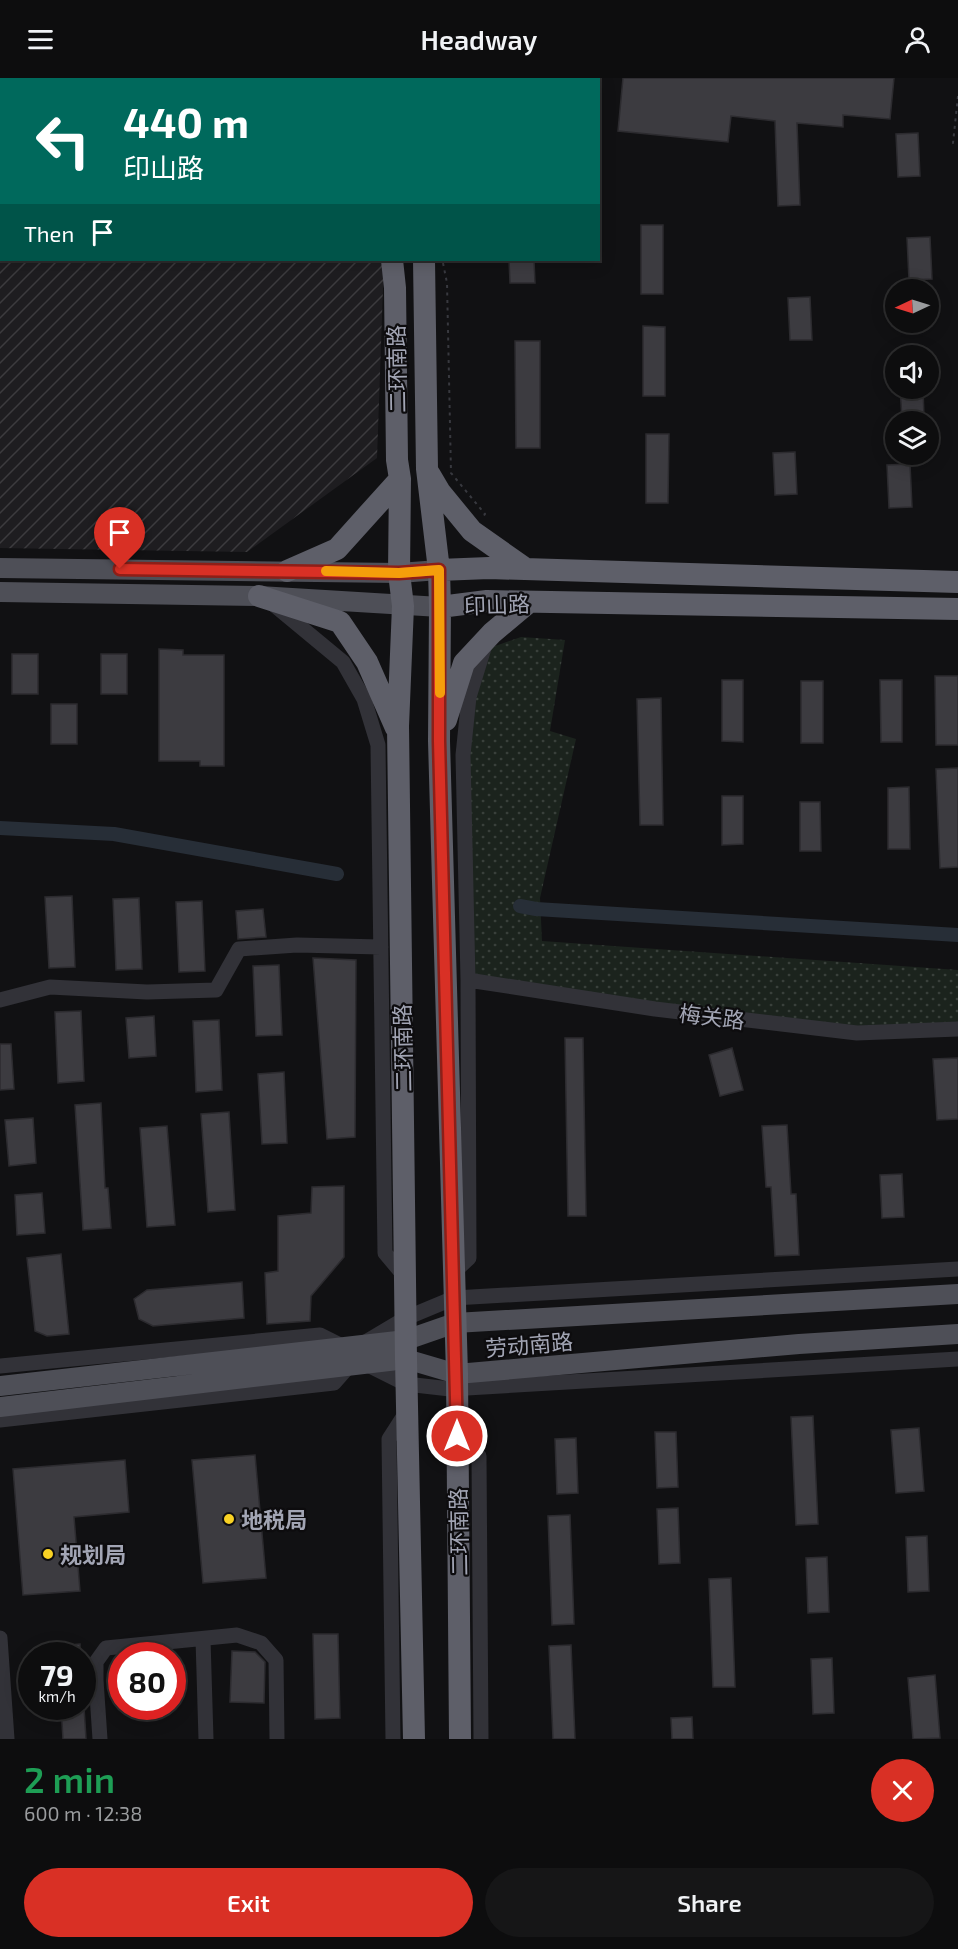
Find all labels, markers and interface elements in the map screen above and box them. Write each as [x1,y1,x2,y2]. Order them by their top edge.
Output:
icon: menu [24,23,57,56]
text: Headway [421,23,537,55]
icon: person [901,23,934,56]
text: 440 m [123,96,249,146]
icon: left [24,102,102,180]
text: 印山路 [123,151,204,183]
icon: arrive [86,216,119,249]
text: Then [24,220,74,246]
north arrow [885,279,939,333]
map controls [885,279,939,465]
street label: 二环南路 [382,325,410,413]
button: sound [885,345,939,399]
button: layers [885,411,939,465]
pin [94,507,145,569]
icon: arrive [103,516,136,549]
street label: 印山路 [464,590,530,618]
street label: 梅关路 [678,999,746,1033]
street label: 二环南路 [388,1004,416,1092]
street label: 劳动南路 [484,1327,574,1361]
position arrow [425,1404,489,1468]
street label: 二环南路 [444,1488,472,1576]
place label: 地税局 [241,1506,307,1532]
marker: 地税局 [222,1512,236,1526]
place label: 规划局 [60,1541,126,1567]
marker: 规划局 [41,1547,55,1561]
speed limit sign: 80 [108,1642,186,1720]
text: 79 [40,1656,74,1692]
text: km/h [38,1687,76,1705]
text: 2 min [24,1757,115,1800]
button: close [871,1759,934,1822]
text: 600 m · 12:38 [24,1801,142,1825]
button: Exit [24,1868,473,1937]
button: Share [485,1868,934,1937]

